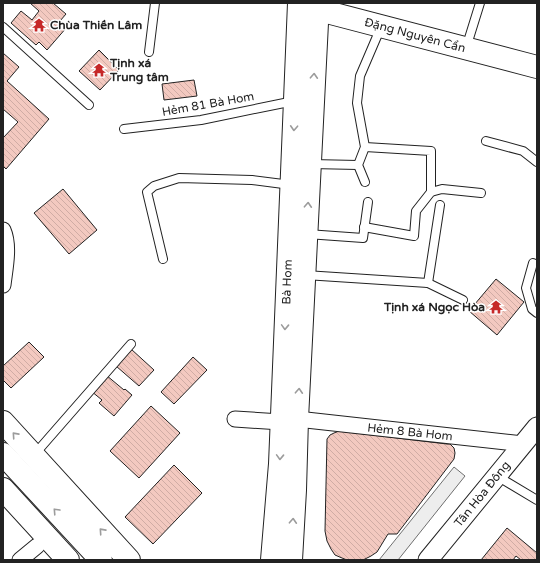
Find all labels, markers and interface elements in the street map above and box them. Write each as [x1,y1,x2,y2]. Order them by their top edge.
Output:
street label: Đặng Nguyên Cẩn [363,15,467,55]
temple icon: Chùa Thiền Lâm [31,17,47,33]
place label: Chùa Thiền Lâm [50,18,142,32]
place label: Tịnh xá Trung tâm [109,56,169,85]
temple icon: Tịnh xá Trung tâm [91,62,107,78]
one-way arrow [310,73,318,79]
street label: Hẻm 81 Bà Hom [161,89,255,119]
one-way arrow [290,125,298,131]
one-way arrow [303,202,312,208]
street label: Bà Hom [279,259,295,305]
temple icon: Tịnh xá Ngọc Hòa [488,299,504,315]
place label: Tịnh xá Ngọc Hòa [383,300,485,315]
one-way arrow [281,324,290,330]
one-way arrow [294,388,303,394]
street label: Hẻm 8 Bà Hom [367,421,453,443]
one-way arrow [12,432,20,440]
one-way arrow [276,454,284,460]
street label: Tân Hòa Đông [451,458,513,530]
one-way arrow [53,508,61,516]
one-way arrow [289,518,297,524]
one-way arrow [100,528,107,536]

